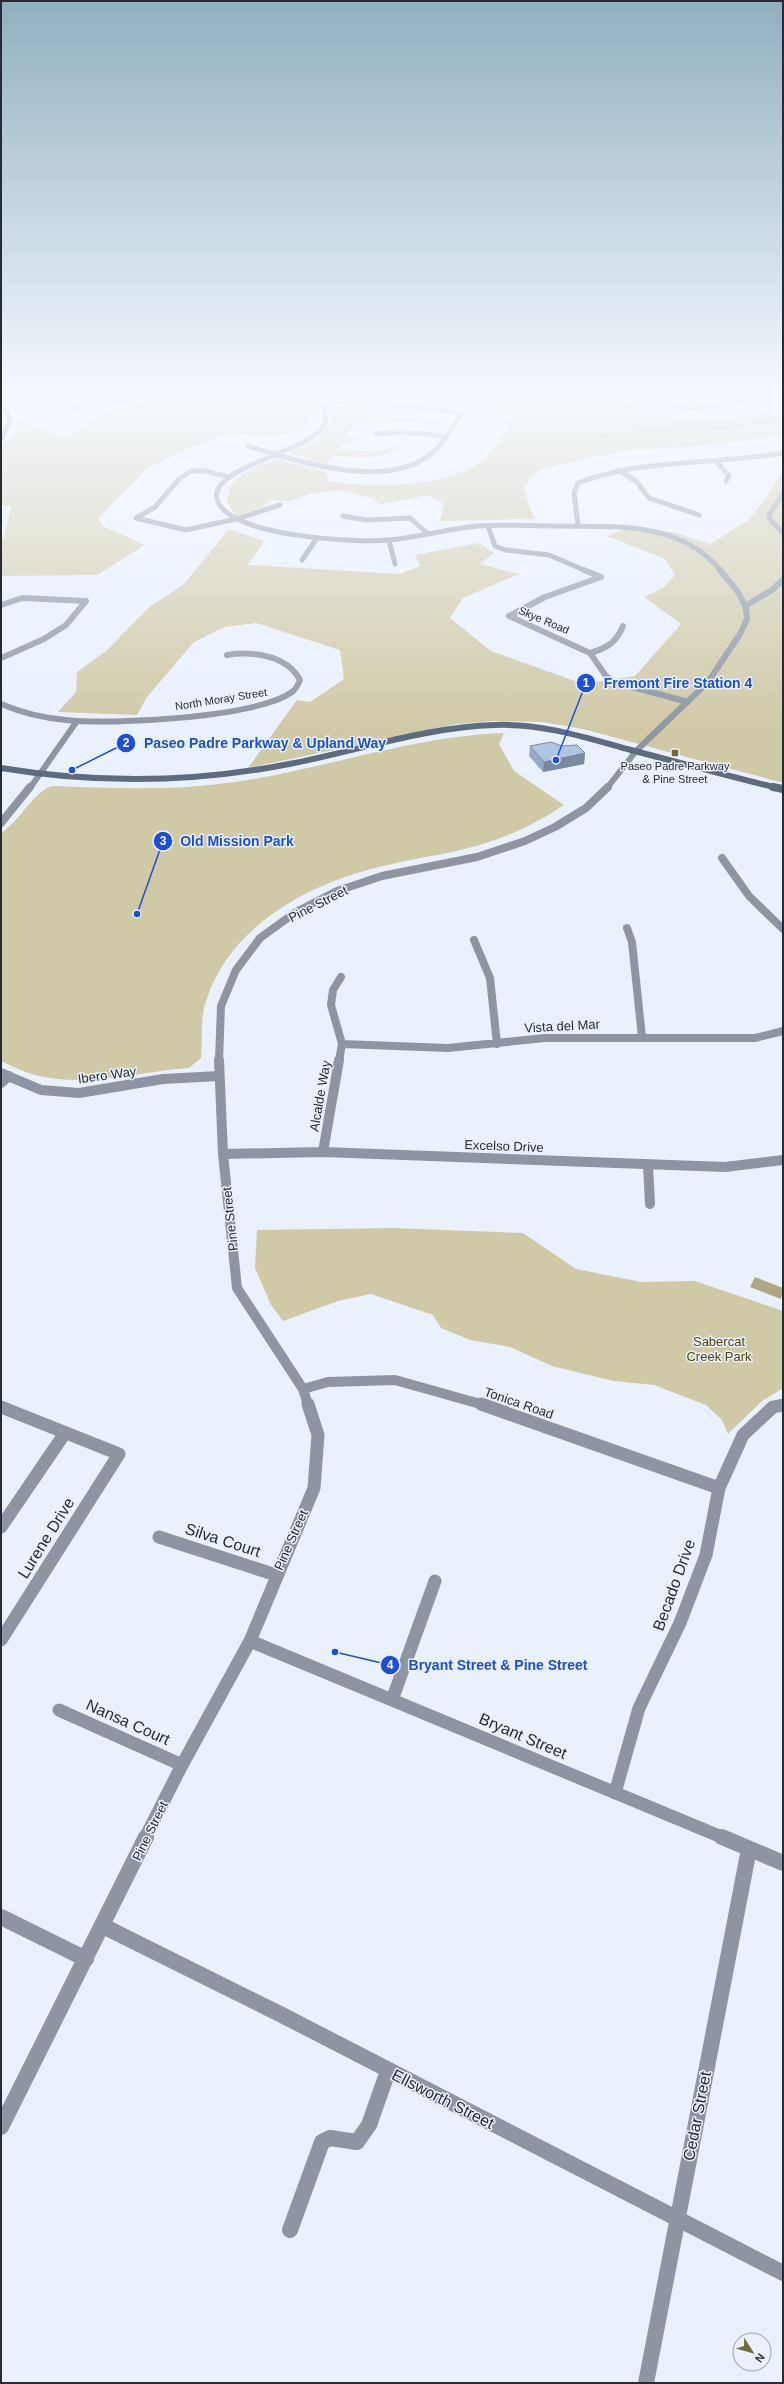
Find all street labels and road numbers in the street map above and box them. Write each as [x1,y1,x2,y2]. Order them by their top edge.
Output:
street label: Skye Road [517,604,571,636]
street label: North Moray Street [174,686,268,712]
street label: Pine Street [286,883,350,925]
street label: Vista del Mar [524,1016,601,1035]
street label: Alcalde Way [306,1059,334,1133]
street label: Ibero Way [77,1063,138,1087]
street label: Excelso Drive [464,1137,544,1155]
street label: Pine Street [219,1186,241,1252]
street label: Tonica Road [482,1384,556,1422]
street label: Lurene Drive [15,1495,78,1581]
street label: Pine Street [271,1507,311,1572]
street label: Silva Court [183,1520,263,1560]
street label: Becado Drive [650,1537,698,1633]
street label: Nansa Court [84,1696,173,1748]
street label: Bryant Street [477,1710,570,1762]
street label: Pine Street [129,1798,171,1863]
street label: Ellsworth Street [389,2066,497,2132]
street label: Cedar Street [680,2069,714,2162]

